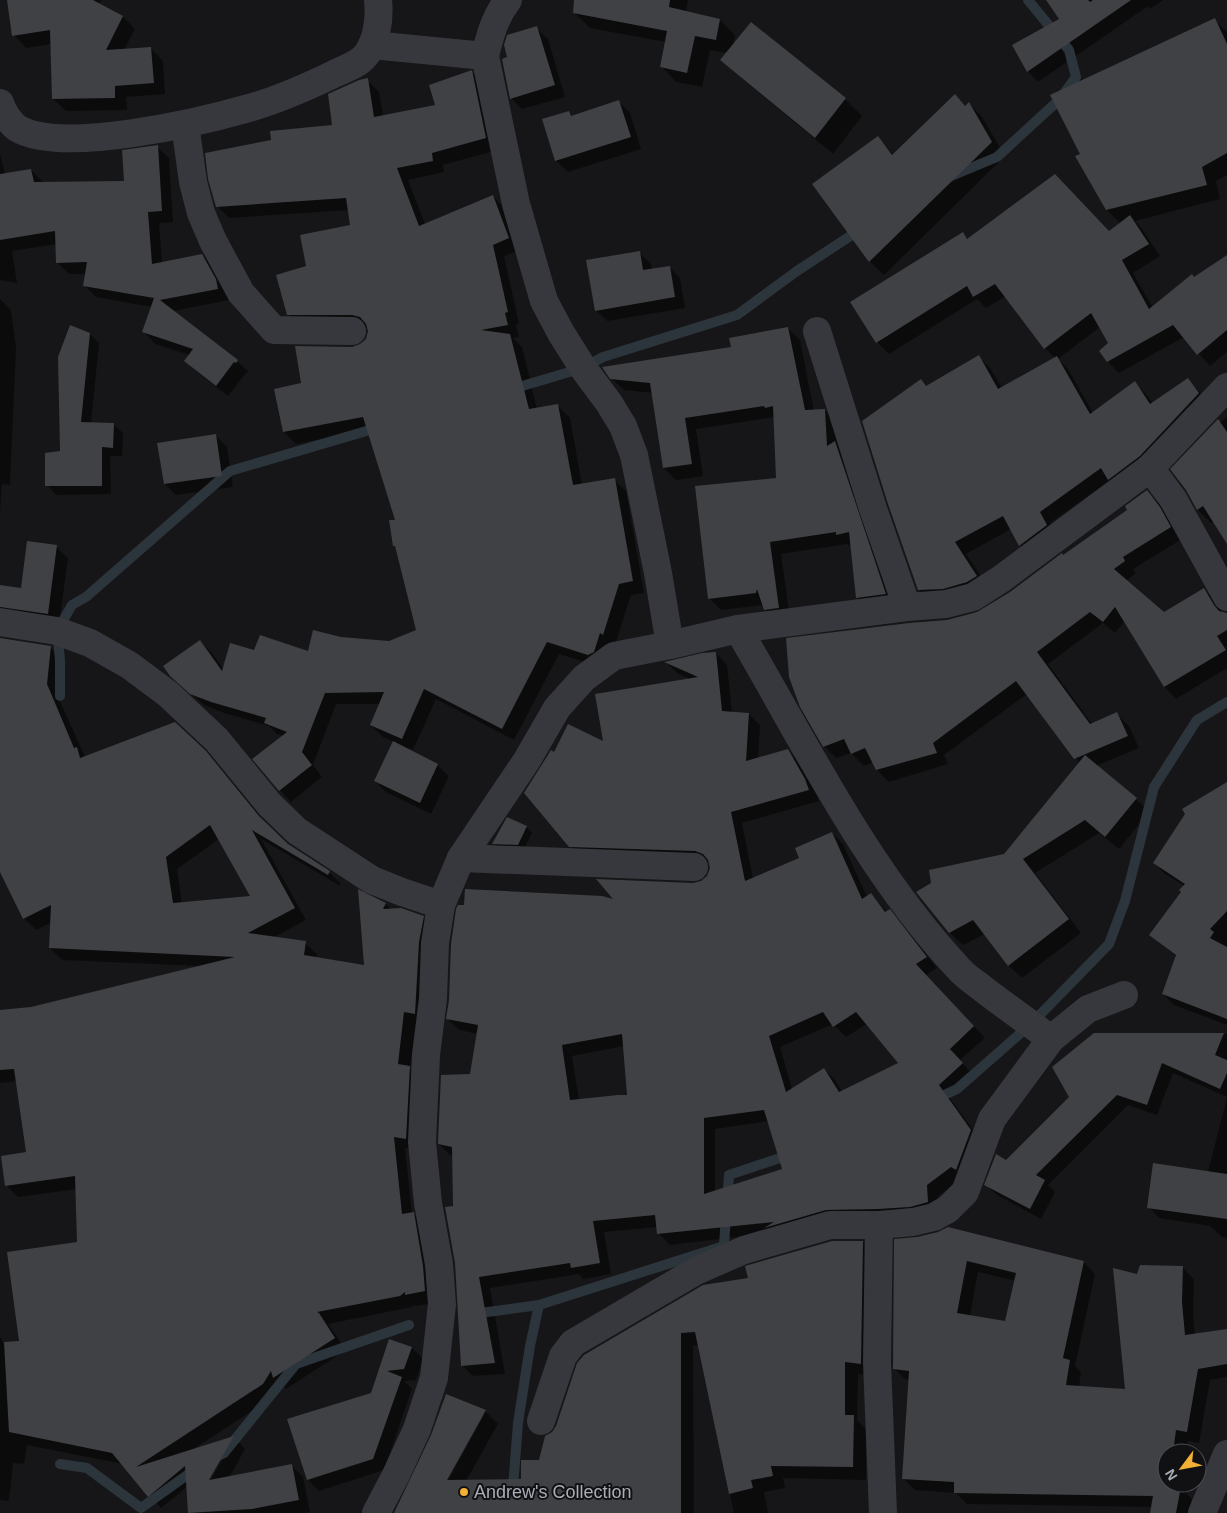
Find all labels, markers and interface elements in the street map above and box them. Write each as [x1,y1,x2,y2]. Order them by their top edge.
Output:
north arrow [1157,1443,1207,1493]
text: N [1162,1466,1180,1483]
place label: Andrew's Collection [474,1482,632,1502]
marker: Andrew's Collection [458,1486,470,1498]

